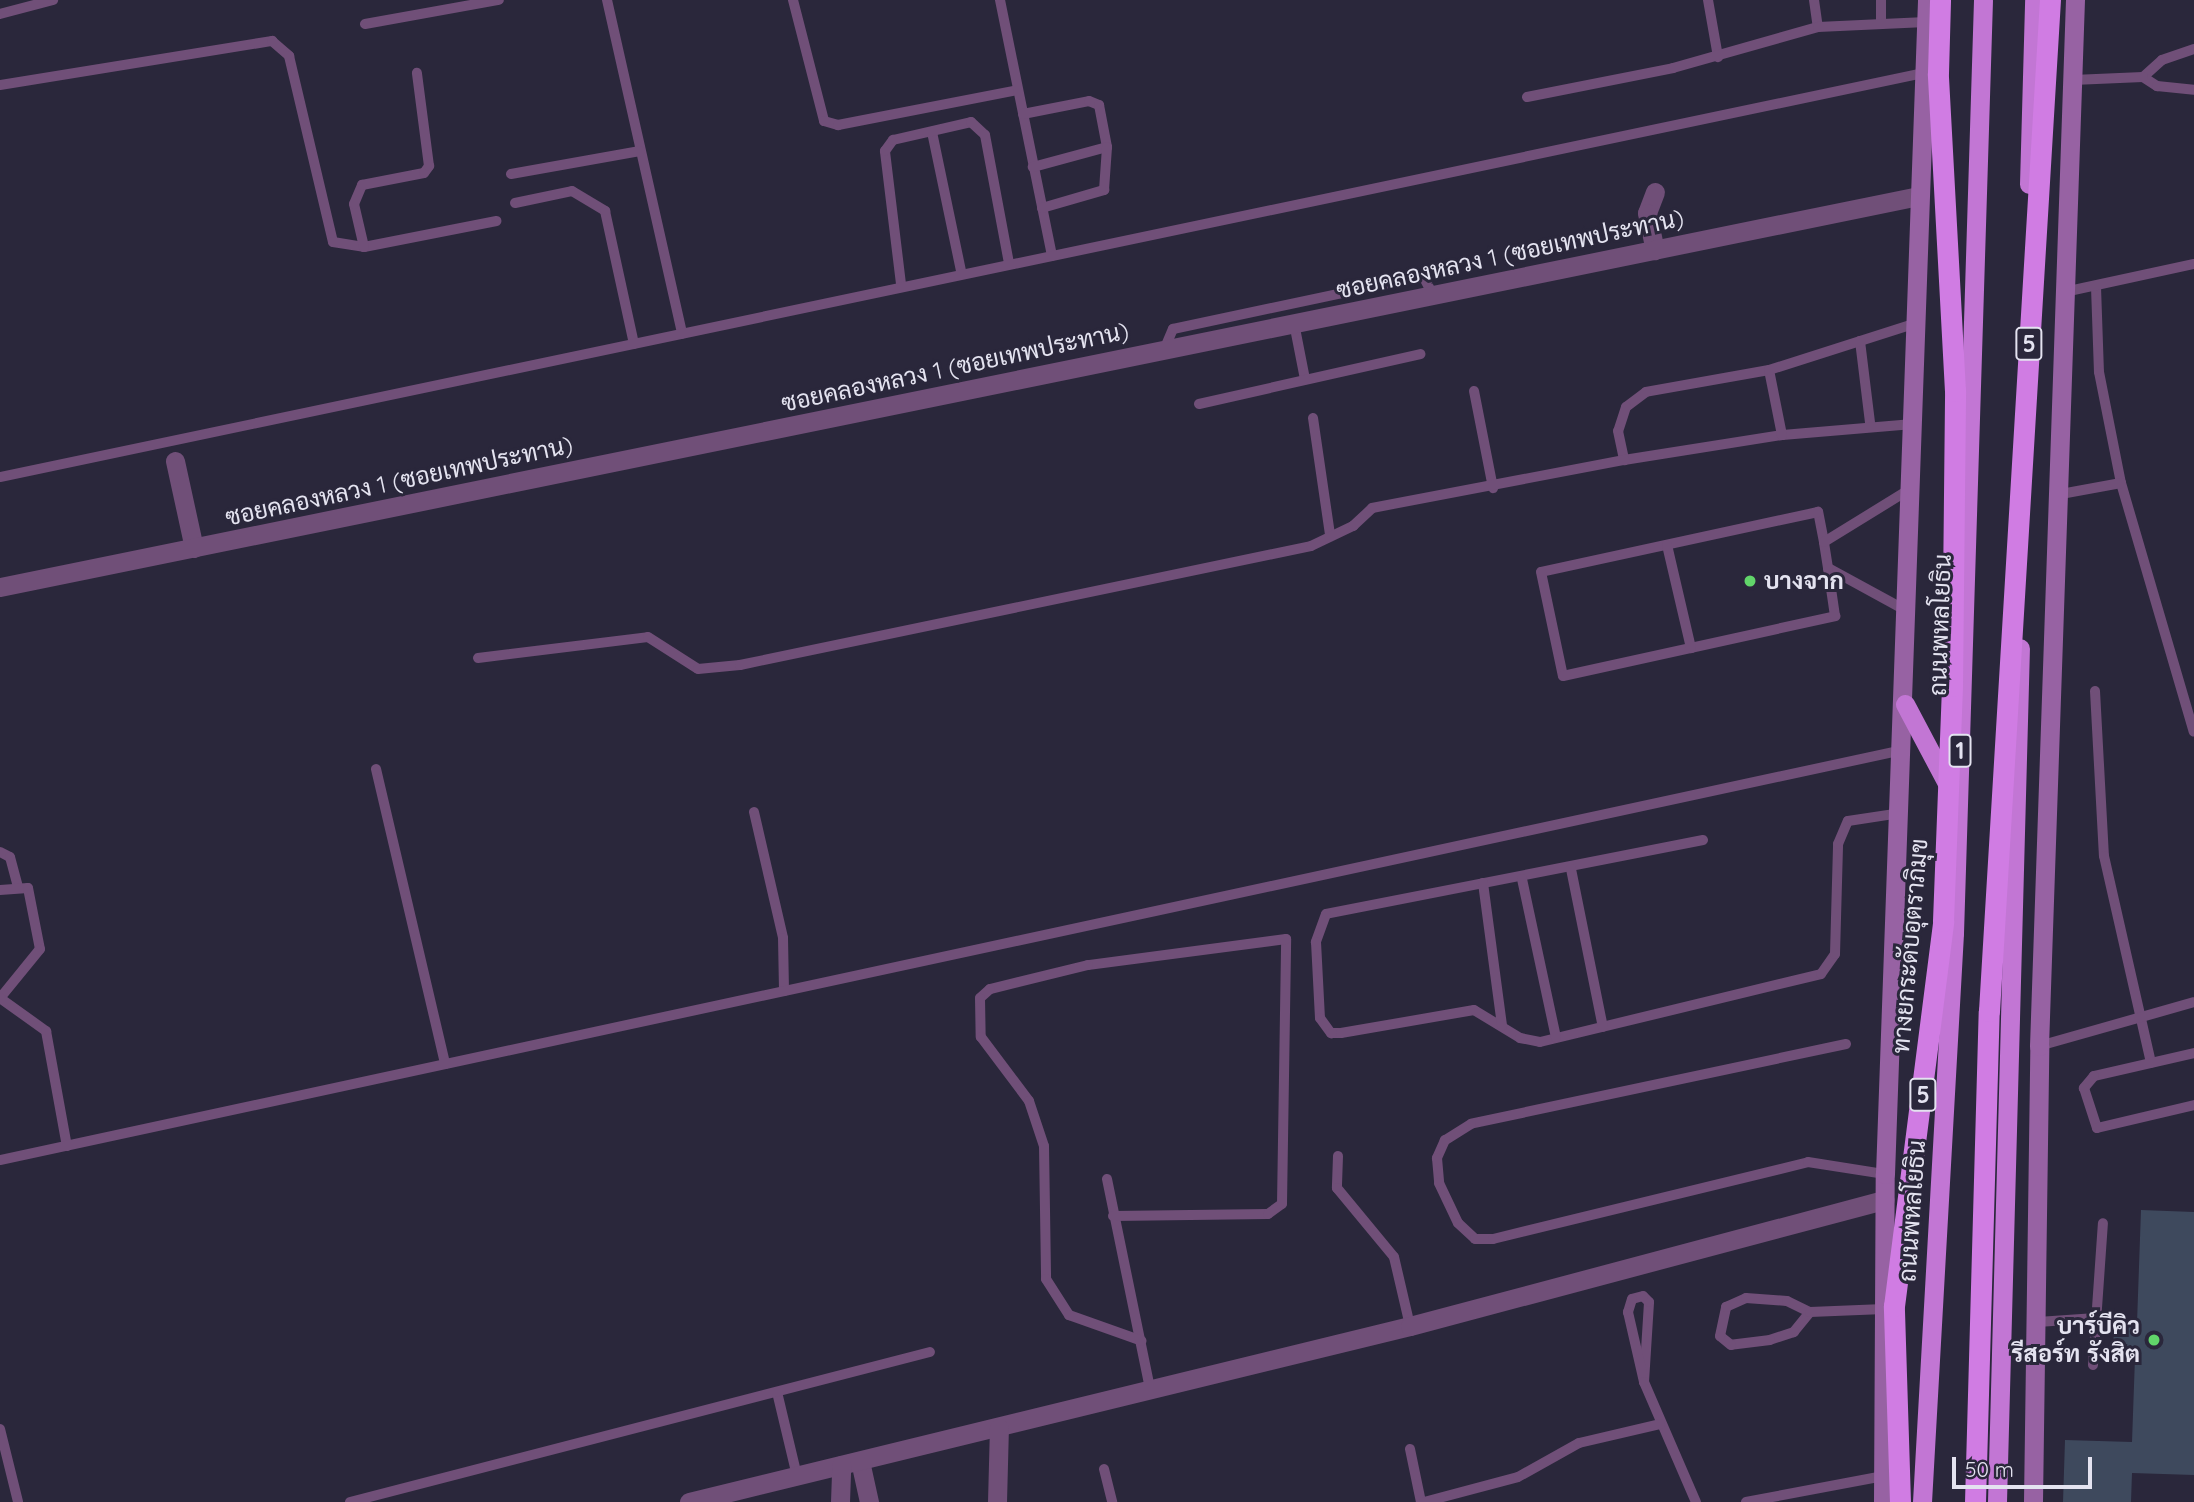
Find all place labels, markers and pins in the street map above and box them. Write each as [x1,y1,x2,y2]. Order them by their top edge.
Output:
place label: บางจาก [1764,567,1844,595]
marker: บางจาก [1742,573,1758,589]
place label: บาร์บีคิว รีสอร์ท รังสิต [2011,1312,2140,1368]
marker: บาร์บีคิว รีสอร์ท รังสิต [2146,1332,2162,1348]

